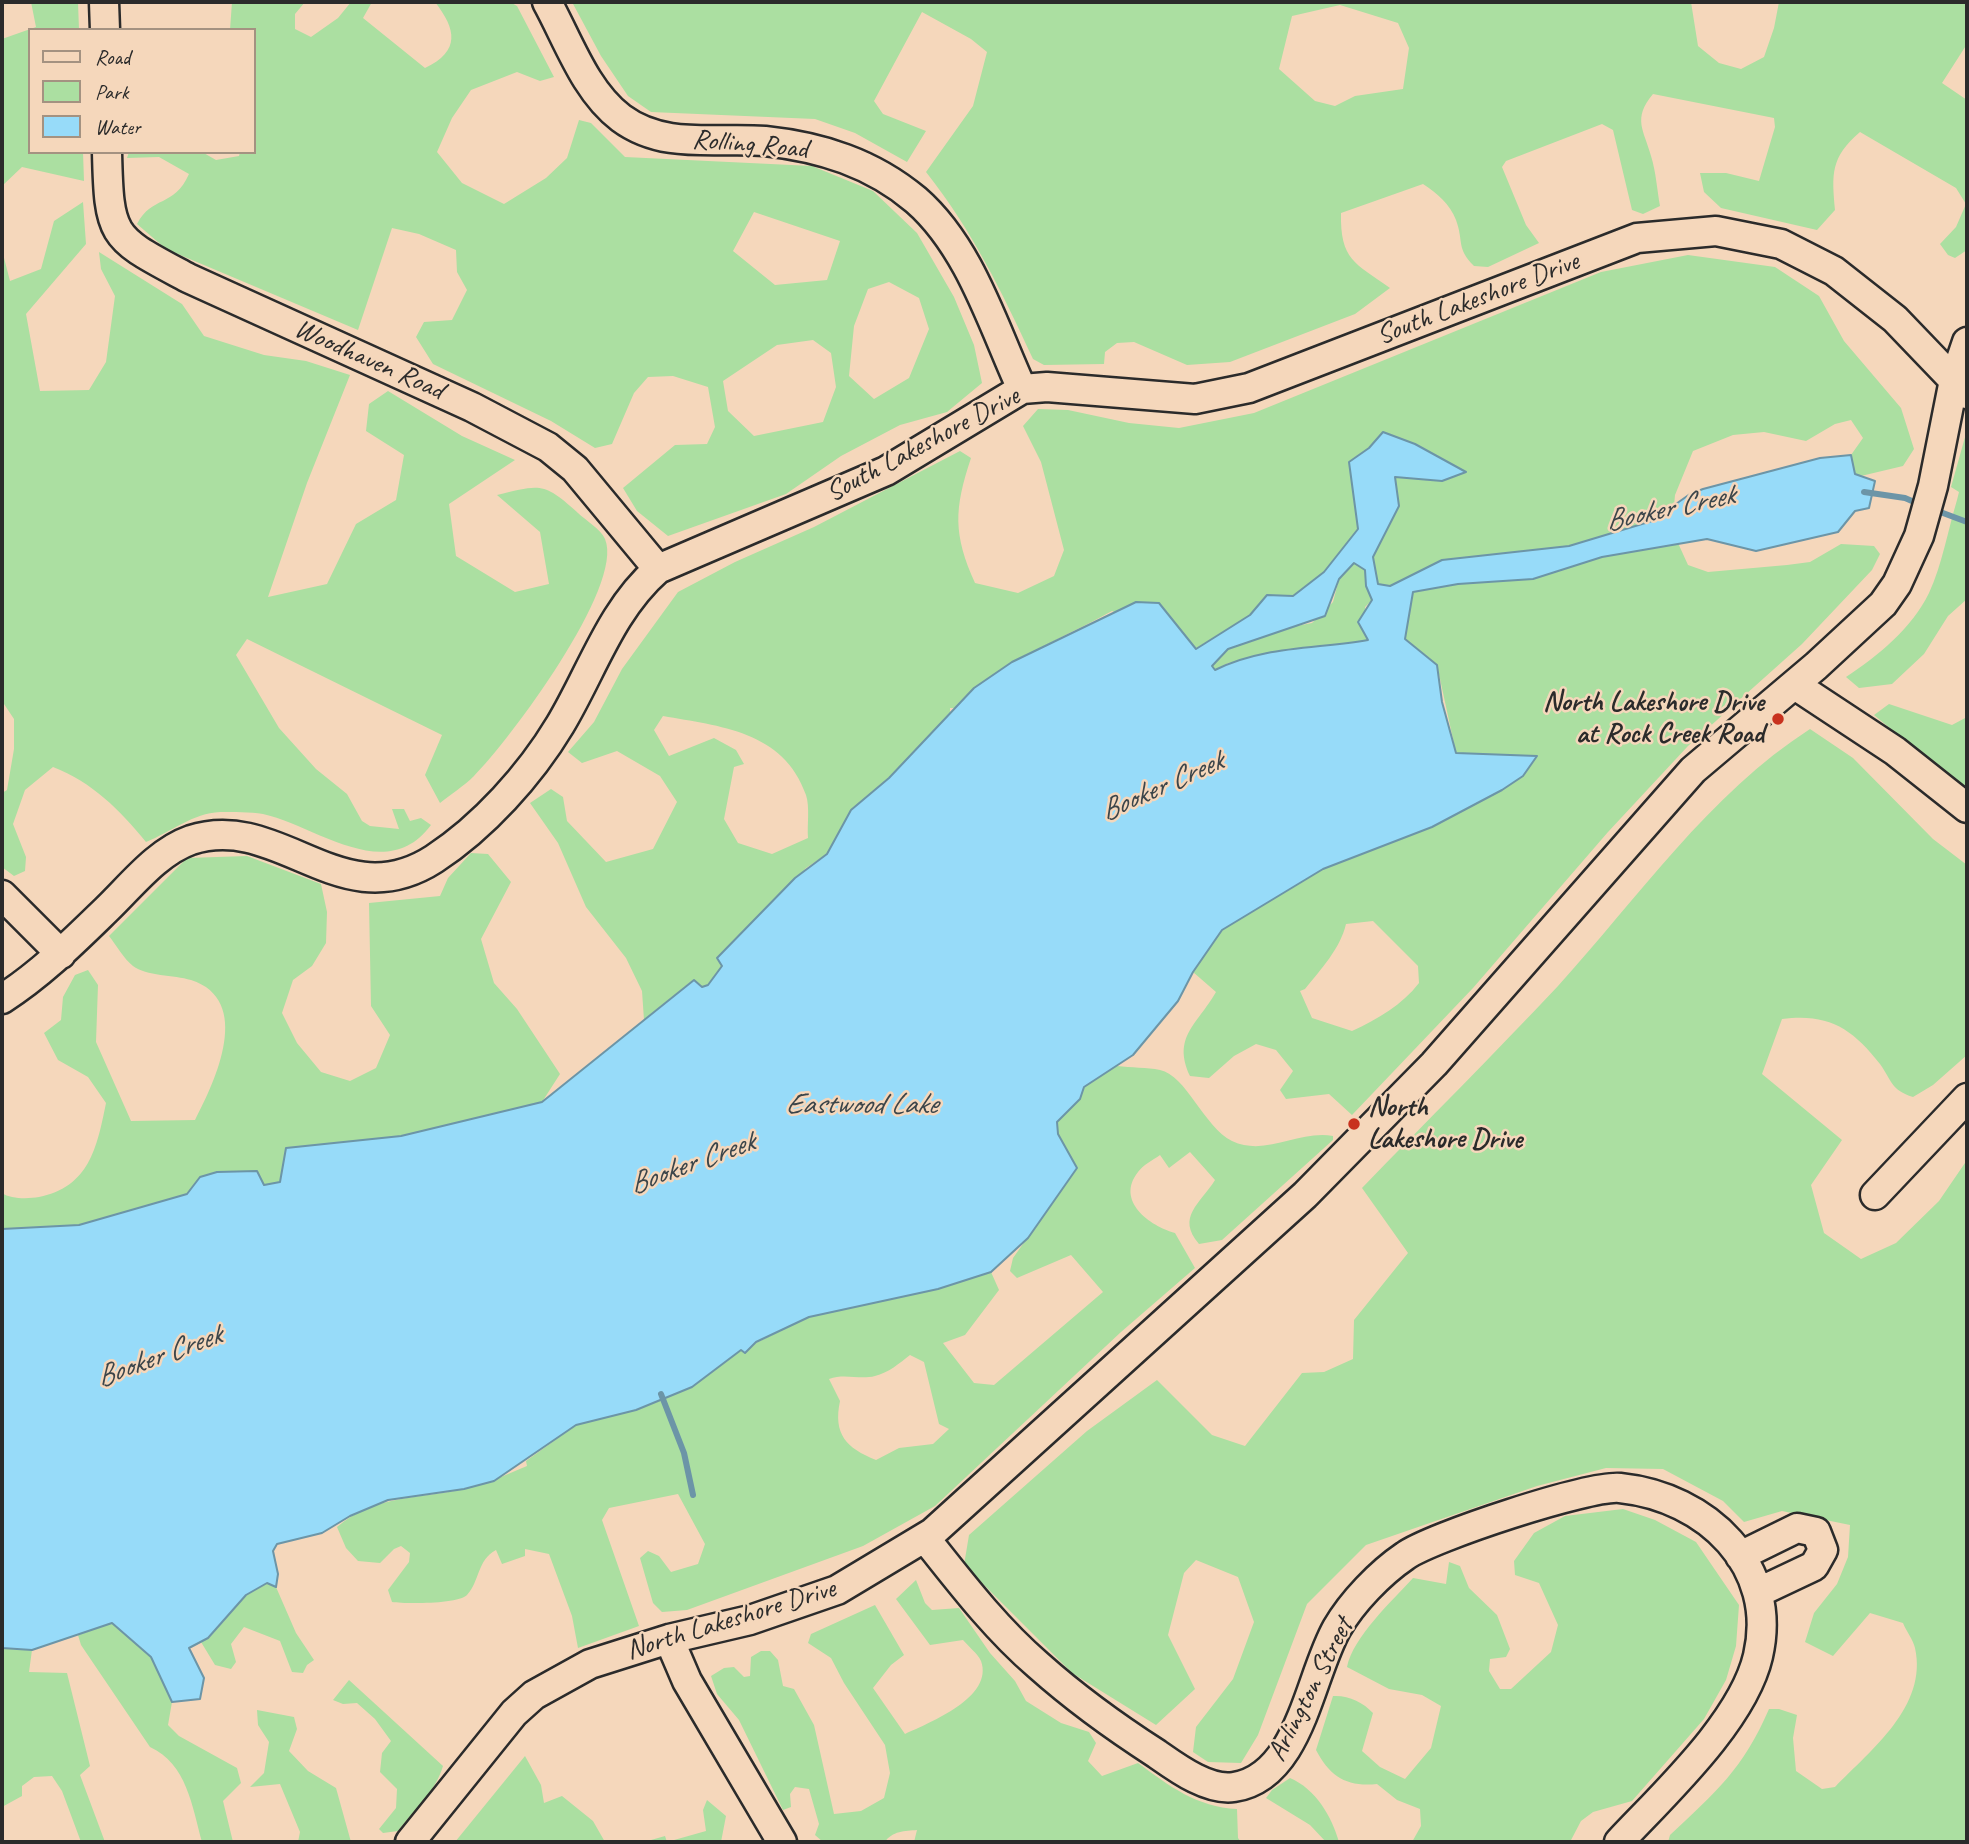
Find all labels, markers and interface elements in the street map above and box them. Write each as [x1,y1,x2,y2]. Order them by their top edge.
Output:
legend [28,28,256,154]
text: Road [95,44,130,70]
text: Park [95,79,128,105]
text: Water [95,114,141,140]
street label: Rolling Road [691,123,809,167]
street label: South Lakeshore Drive [1372,245,1584,353]
street label: Woodhaven Road [289,312,449,408]
street label: South Lakeshore Drive [821,380,1025,510]
water label: Booker Creek [1602,478,1738,540]
place label: North Lakeshore Drive at Rock Creek Road [1543,686,1764,752]
marker: North Lakeshore Drive at Rock Creek Road [1770,711,1786,727]
water label: Booker Creek [1095,744,1229,830]
water label: Eastwood Lake [785,1087,937,1123]
place label: North Lakeshore Drive [1368,1091,1522,1157]
marker: North Lakeshore Drive [1346,1116,1362,1132]
water label: Booker Creek [624,1125,760,1203]
water label: Booker Creek [91,1318,227,1396]
street label: North Lakeshore Drive [622,1572,840,1668]
street label: Arlington Street [1261,1613,1361,1767]

